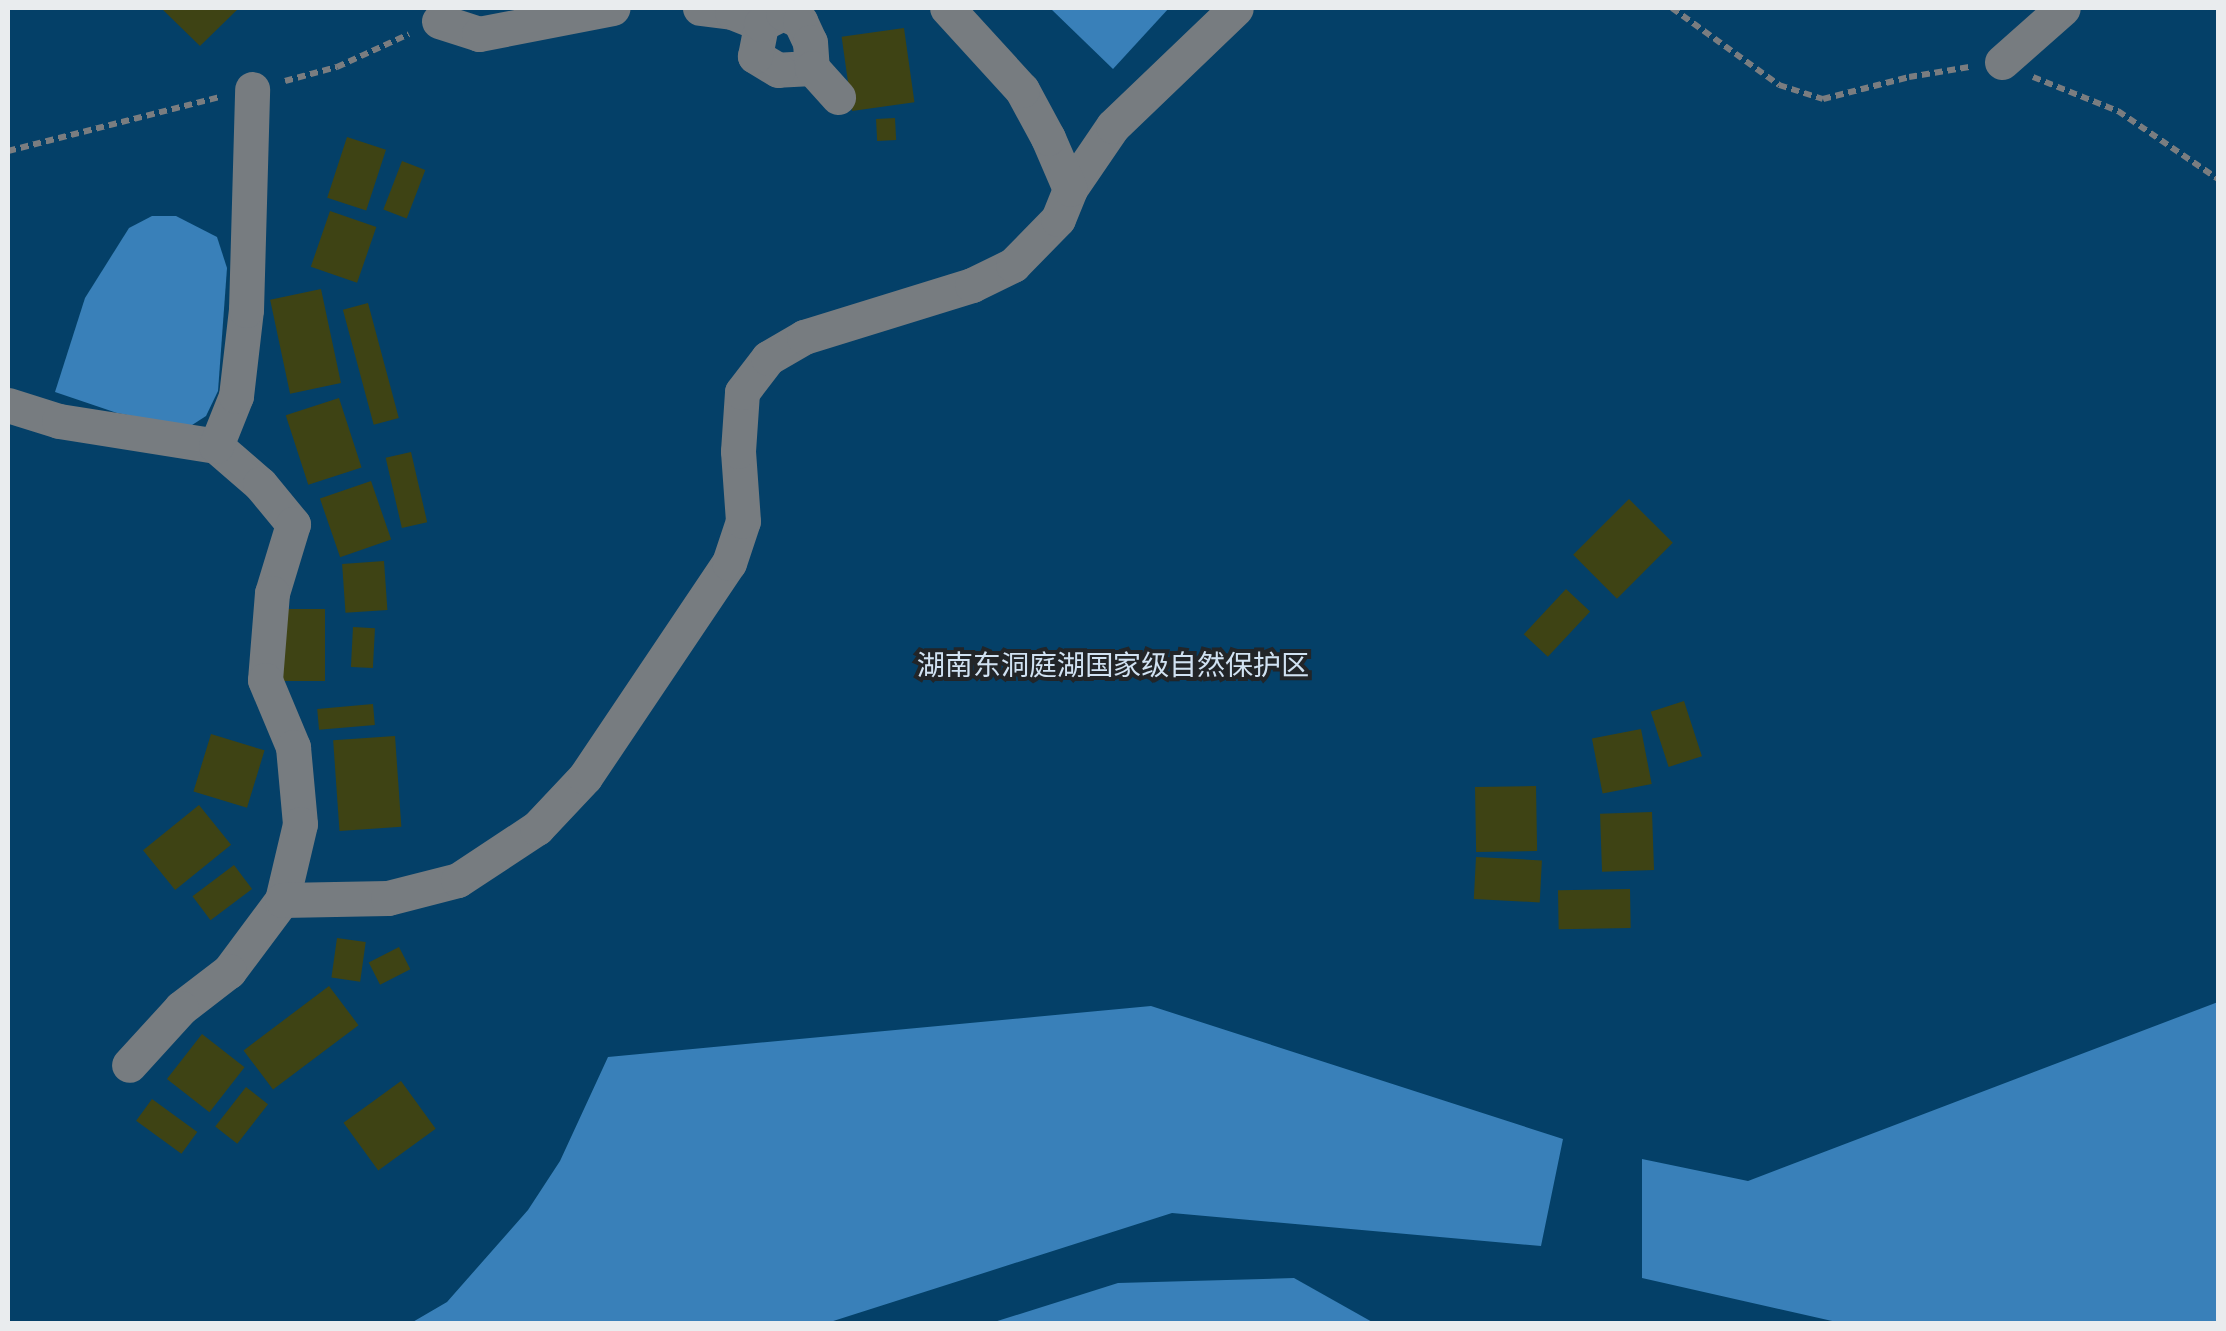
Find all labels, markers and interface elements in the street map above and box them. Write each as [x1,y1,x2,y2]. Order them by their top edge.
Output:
park label: 湖南东洞庭湖国家级自然保护区 [917,649,1309,683]

